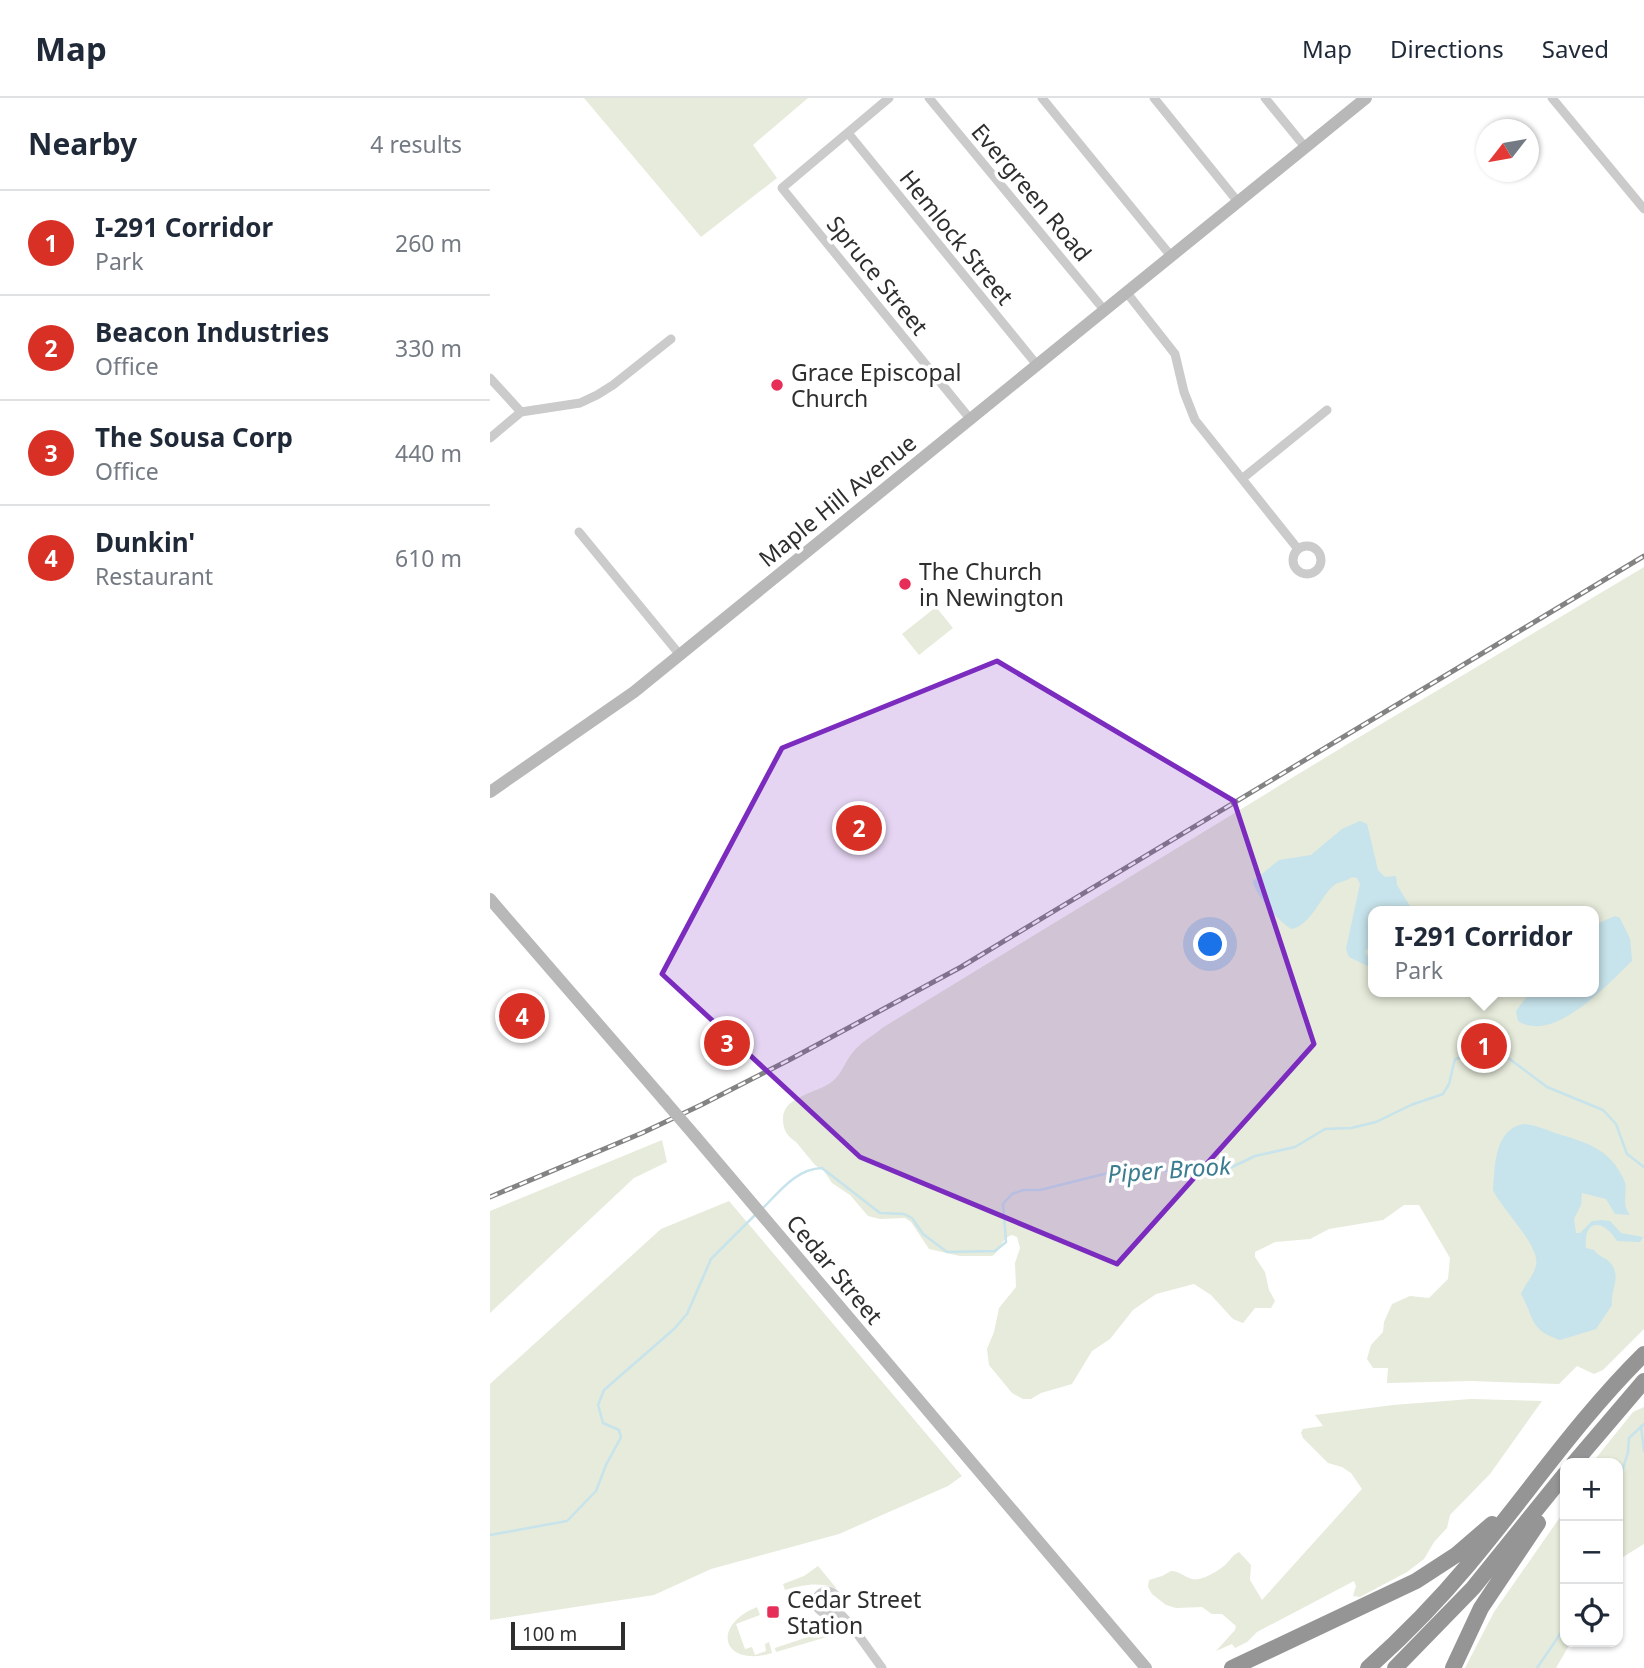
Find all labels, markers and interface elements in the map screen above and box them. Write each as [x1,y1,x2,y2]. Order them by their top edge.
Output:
text: Map [35,26,107,71]
text: Map [1302,32,1352,65]
text: Directions [1390,32,1504,65]
text: Saved [1542,32,1609,65]
street label: Evergreen Road [965,116,1099,268]
north arrow [1476,119,1539,182]
text: Nearby [28,123,137,164]
text: 4 results [370,128,462,160]
street label: Hemlock Street [893,163,1021,311]
text: I-291 Corridor [95,209,273,245]
street label: Spruce Street [820,209,936,341]
text: 1 [44,227,58,259]
text: 260 m [395,227,462,259]
text: Park [95,245,144,277]
text: Beacon Industries [95,314,329,350]
text: 2 [44,332,58,364]
text: 330 m [395,332,462,364]
text: Office [95,350,159,382]
place label: Grace Episcopal Church [791,356,962,414]
marker: Grace Episcopal Church [769,377,785,393]
text: The Sousa Corp [95,419,293,455]
street label: Maple Hill Avenue [751,426,923,574]
text: 3 [44,437,58,469]
text: 440 m [395,437,462,469]
text: Office [95,455,159,487]
text: Dunkin' [95,524,195,560]
text: 4 [44,542,58,574]
text: 610 m [395,542,462,574]
place label: The Church in Newington [919,555,1064,613]
text: Restaurant [95,560,213,592]
marker: The Church in Newington [897,576,913,592]
pin: 2 [836,802,882,854]
popup [1368,906,1599,997]
text: I-291 Corridor [1394,918,1573,954]
your location [1193,927,1227,961]
text: Park [1394,954,1443,986]
pin: 4 [499,990,545,1042]
pin: 3 [704,1017,750,1069]
pin: 1 [1461,1020,1507,1072]
water label: Piper Brook [1106,1148,1233,1190]
street label: Cedar Street [780,1207,890,1331]
map controls [1560,1458,1623,1647]
button: + [1560,1458,1623,1521]
button: − [1560,1521,1623,1584]
place label: Cedar Street Station [787,1583,921,1641]
button: locate [1560,1584,1623,1647]
marker: Cedar Street Station [765,1604,781,1620]
scale bar [511,1619,625,1651]
text: 100 m [522,1621,577,1647]

